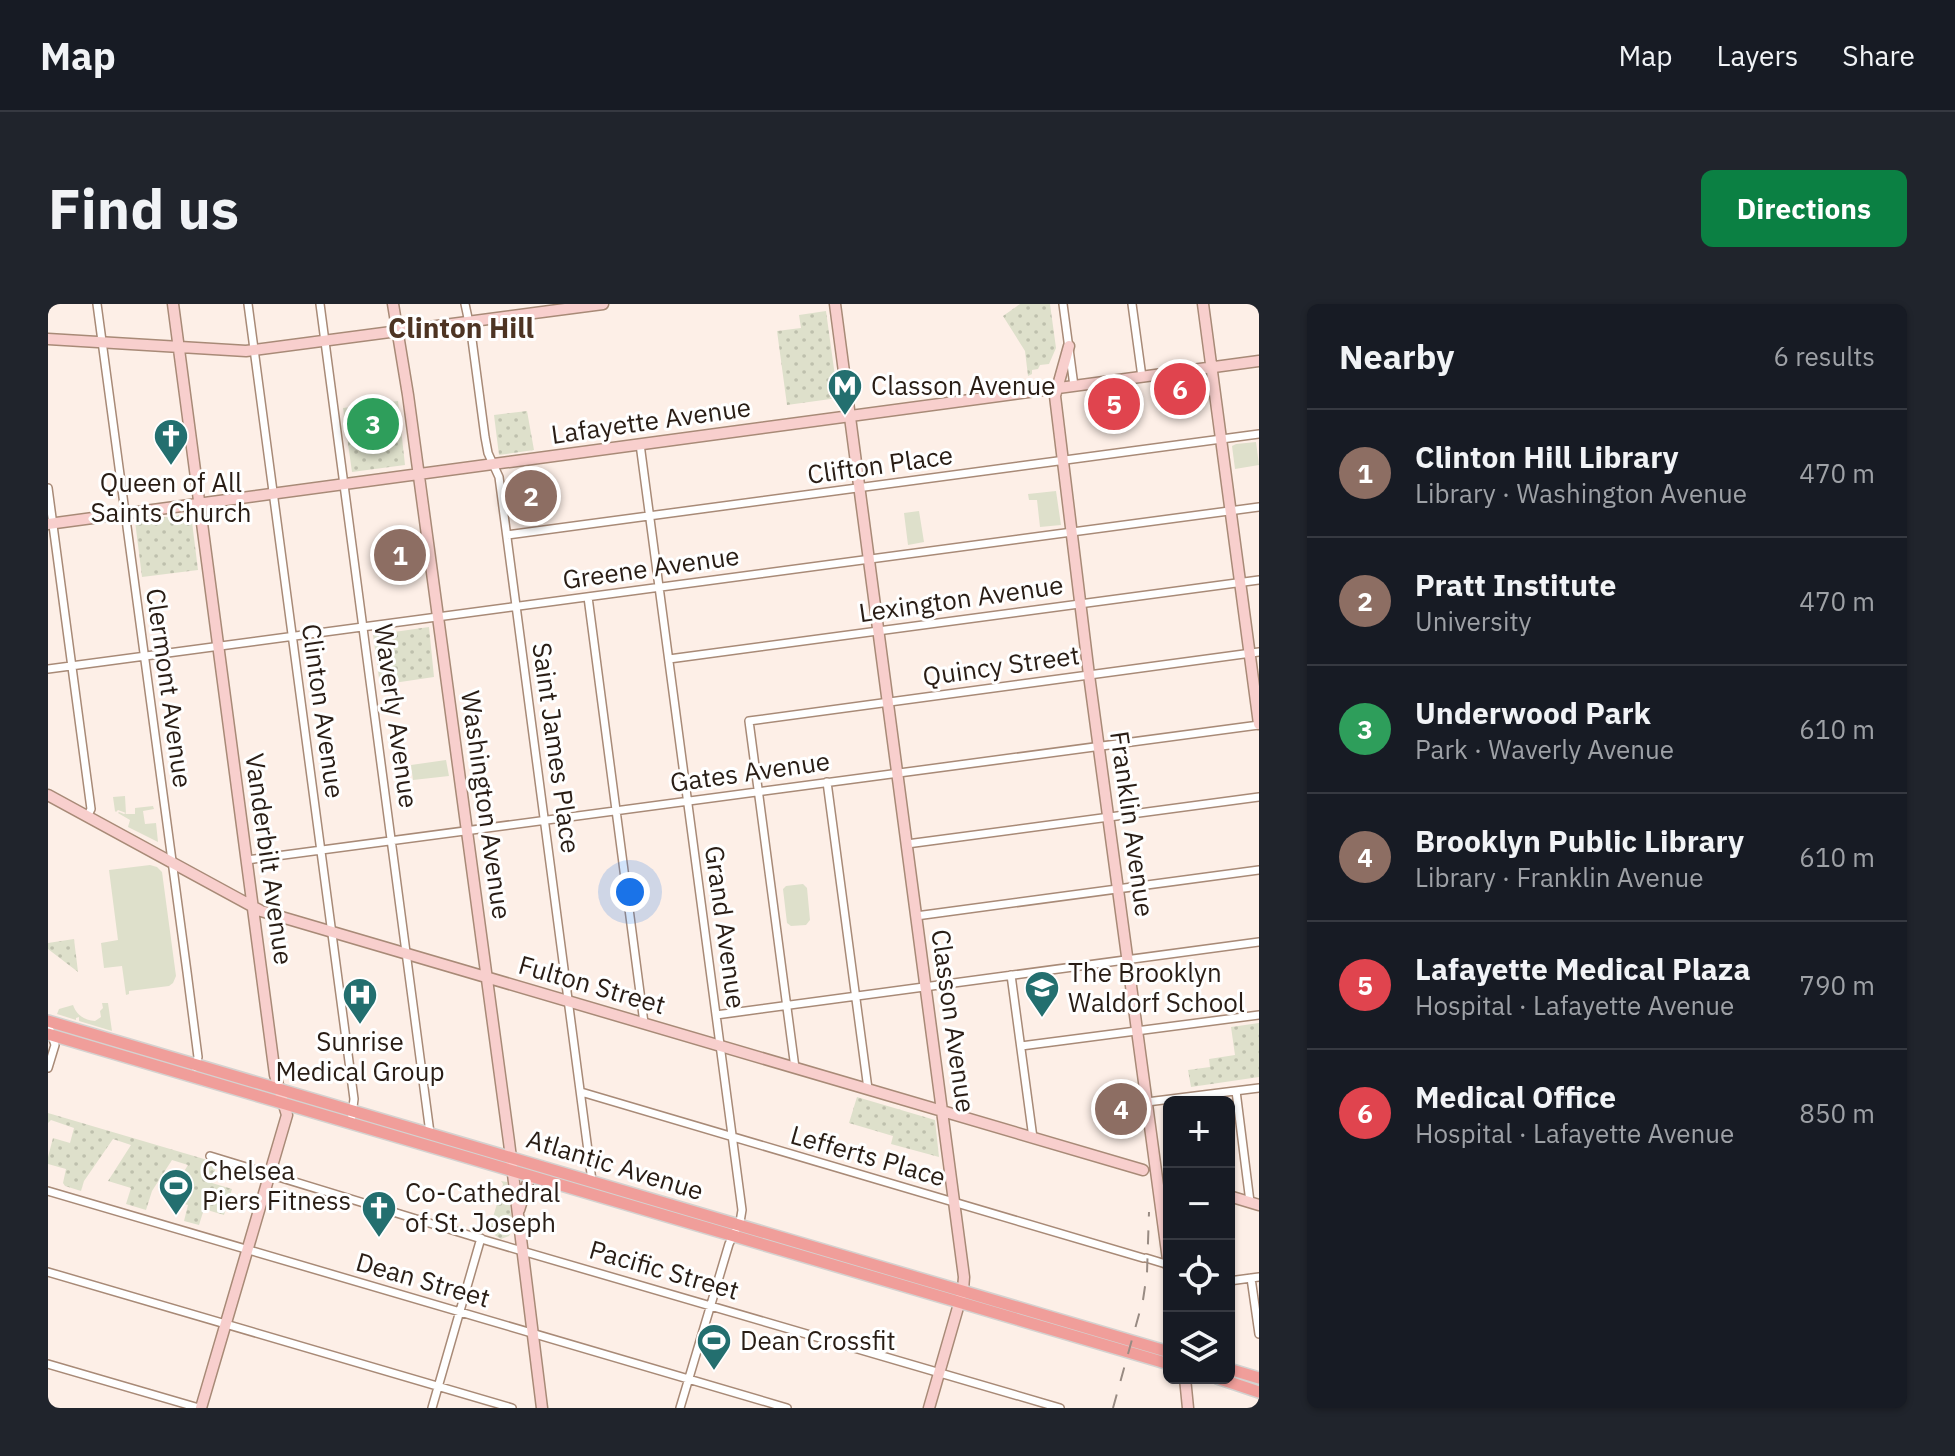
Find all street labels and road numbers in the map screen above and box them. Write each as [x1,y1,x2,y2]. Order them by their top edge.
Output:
street label: Lafayette Avenue [549,389,753,451]
street label: Clifton Place [805,437,955,491]
street label: Greene Avenue [560,538,741,596]
street label: Lexington Avenue [856,567,1065,629]
street label: Clermont Avenue [139,586,201,790]
street label: Clinton Avenue [295,621,353,800]
street label: Waverly Avenue [367,622,427,810]
street label: Quincy Street [920,637,1081,693]
street label: Saint James Place [525,640,589,855]
street label: Washington Avenue [454,688,520,921]
street label: Franklin Avenue [1103,729,1163,919]
street label: Gates Avenue [668,743,832,799]
street label: Vanderbilt Avenue [238,751,302,967]
street label: Grand Avenue [698,843,754,1011]
street label: Classon Avenue [924,927,984,1115]
street label: Fulton Street [515,947,670,1021]
street label: Lefferts Place [787,1117,950,1193]
street label: Atlantic Avenue [523,1121,708,1207]
street label: Pacific Street [585,1231,743,1307]
street label: Dean Street [352,1244,494,1314]

